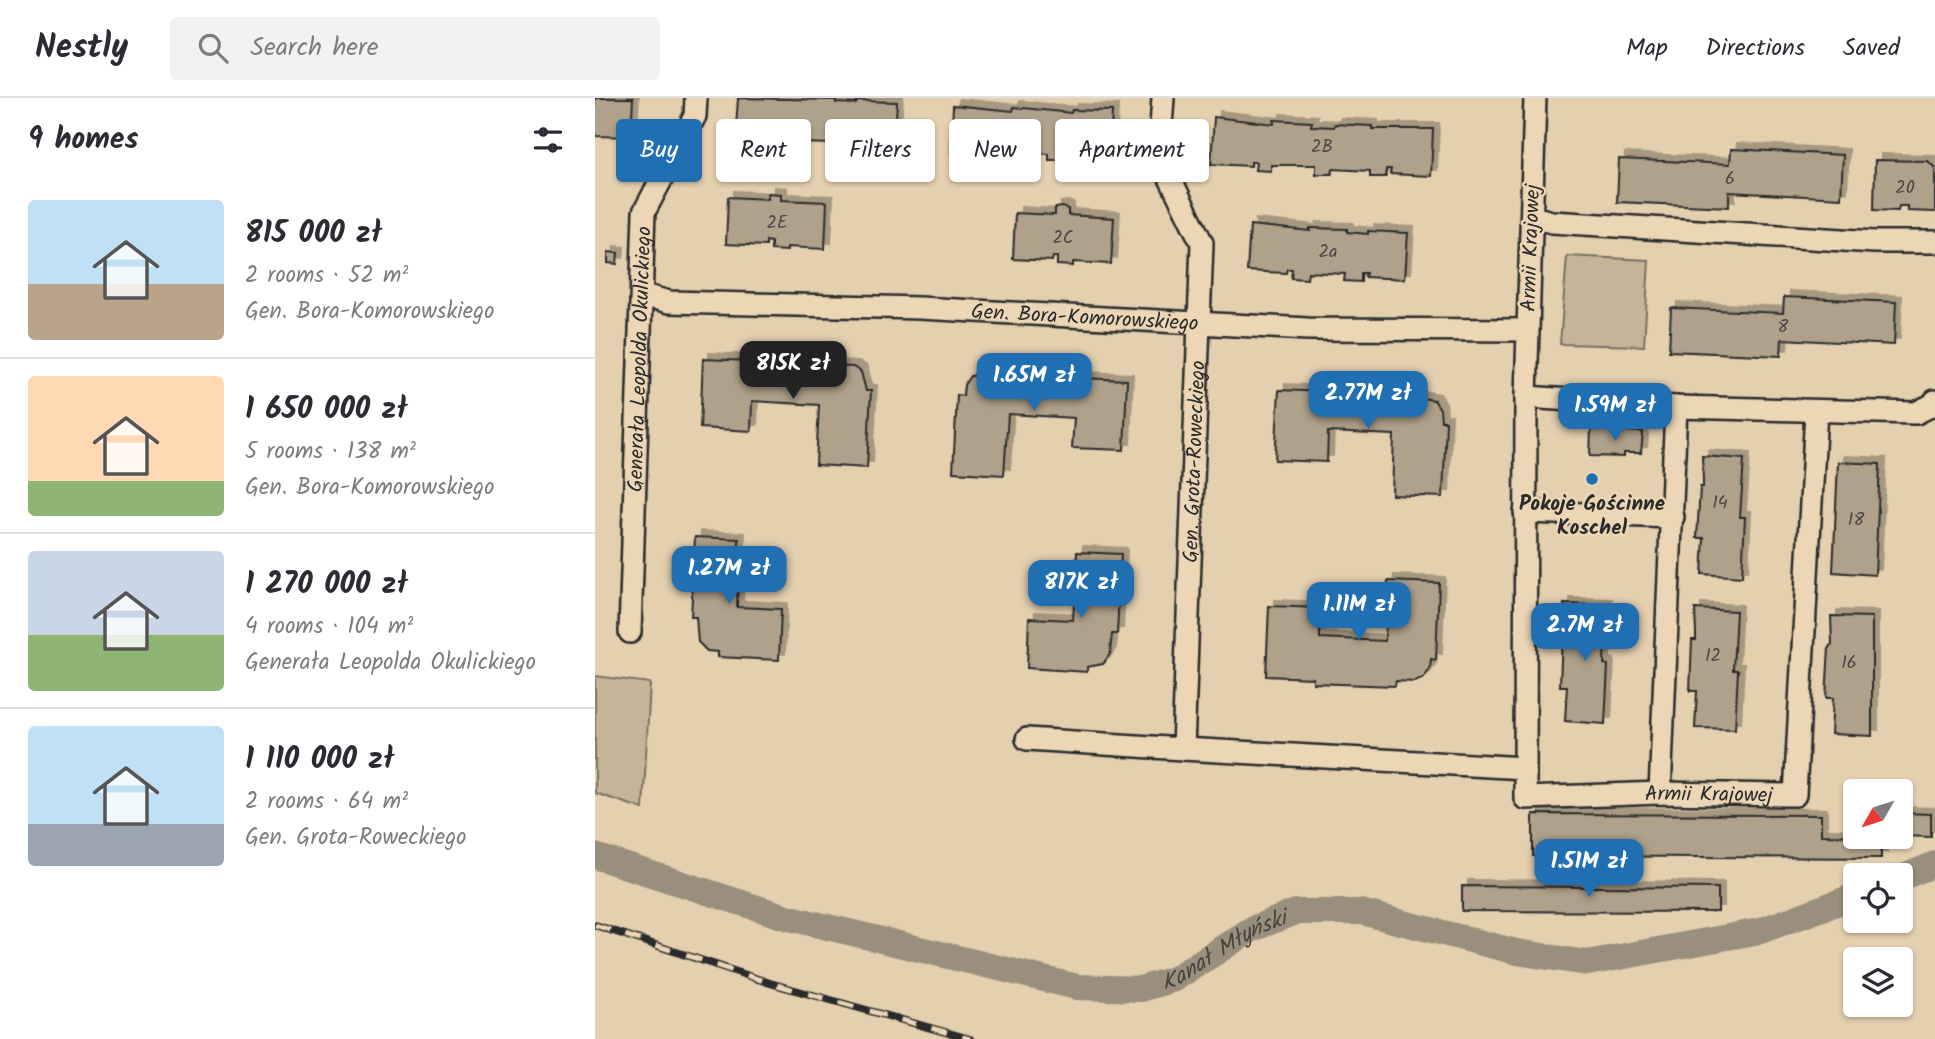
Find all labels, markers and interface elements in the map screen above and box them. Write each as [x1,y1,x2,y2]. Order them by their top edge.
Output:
search box [170,17,660,80]
text: Nestly [35,22,128,75]
text: Search here [250,27,378,69]
icon: search [194,29,232,67]
text: Map [1626,29,1668,68]
text: Directions [1706,29,1805,68]
text: Saved [1843,29,1900,68]
text: 9 homes [28,116,139,164]
chip: Buy [616,119,702,182]
chip: Rent [716,119,811,182]
chip: Filters [825,119,935,182]
chip: New [949,119,1041,182]
chip: Apartment [1055,119,1209,182]
icon: filters [529,121,567,159]
house number: 2B [1311,133,1333,162]
house number: 6 [1725,165,1735,194]
house number: 20 [1895,174,1915,203]
street label: Armii Krajowej [1513,183,1550,313]
house number: 2E [767,209,788,238]
text: 815 000 zł [245,210,382,258]
house number: 2C [1052,224,1074,253]
street label: Generała Leopolda Okulickiego [620,226,662,493]
icon: home [84,228,168,312]
house number: 2a [1319,238,1337,267]
text: 2 rooms · 52 m² [245,258,408,294]
text: Gen. Bora-Komorowskiego [245,294,494,330]
street label: Gen. Bora-Komorowskiego [970,296,1199,341]
house number: 8 [1778,313,1789,342]
pin: 815K zł [728,342,858,401]
text: 815K zł [756,346,830,382]
pin: 1.65M zł [962,354,1106,413]
text: 1.65M zł [993,358,1075,394]
street label: Gen. Grota-Roweckiego [1175,360,1216,563]
pin: 2.77M zł [1296,372,1440,431]
text: 2.77M zł [1325,376,1411,412]
pin: 1.59M zł [1543,384,1687,443]
text: 1 650 000 zł [245,386,408,434]
text: 1.59M zł [1574,388,1656,424]
icon: home [84,404,168,488]
text: 5 rooms · 138 m² [245,434,416,470]
text: Gen. Bora-Komorowskiego [245,470,494,506]
marker: Pokoje Gościnne Koschel [1584,471,1600,487]
place label: Pokoje Gościnne Koschel [1519,488,1665,545]
house number: 14 [1712,489,1728,518]
house number: 18 [1848,506,1864,535]
pin: 1.27M zł [657,546,801,606]
text: 1.27M zł [688,551,770,587]
pin: 817K zł [1016,560,1146,620]
text: 1 270 000 zł [245,561,408,609]
text: 817K zł [1044,565,1118,601]
icon: home [84,579,168,663]
pin: 1.11M zł [1287,582,1431,642]
text: 1.11M zł [1323,587,1395,623]
pin: 2.7M zł [1520,603,1650,663]
text: 2.7M zł [1547,608,1623,644]
text: 4 rooms · 104 m² [245,609,413,645]
house number: 12 [1705,642,1721,671]
text: Generała Leopolda Okulickiego [245,645,536,681]
house number: 16 [1841,649,1857,678]
text: 1 110 000 zł [245,736,394,784]
icon: home [84,754,168,838]
street label: Armii Krajowej [1644,778,1774,813]
north arrow [1843,779,1913,849]
map controls [1843,779,1913,1017]
text: 2 rooms · 64 m² [245,784,408,820]
text: Gen. Grota-Roweckiego [245,820,467,856]
pin: 1.51M zł [1517,840,1661,899]
text: 1.51M zł [1550,844,1628,880]
button: locate [1843,863,1913,933]
water label: Kanał Młyński [1157,900,1296,1002]
button: layers [1843,947,1913,1017]

